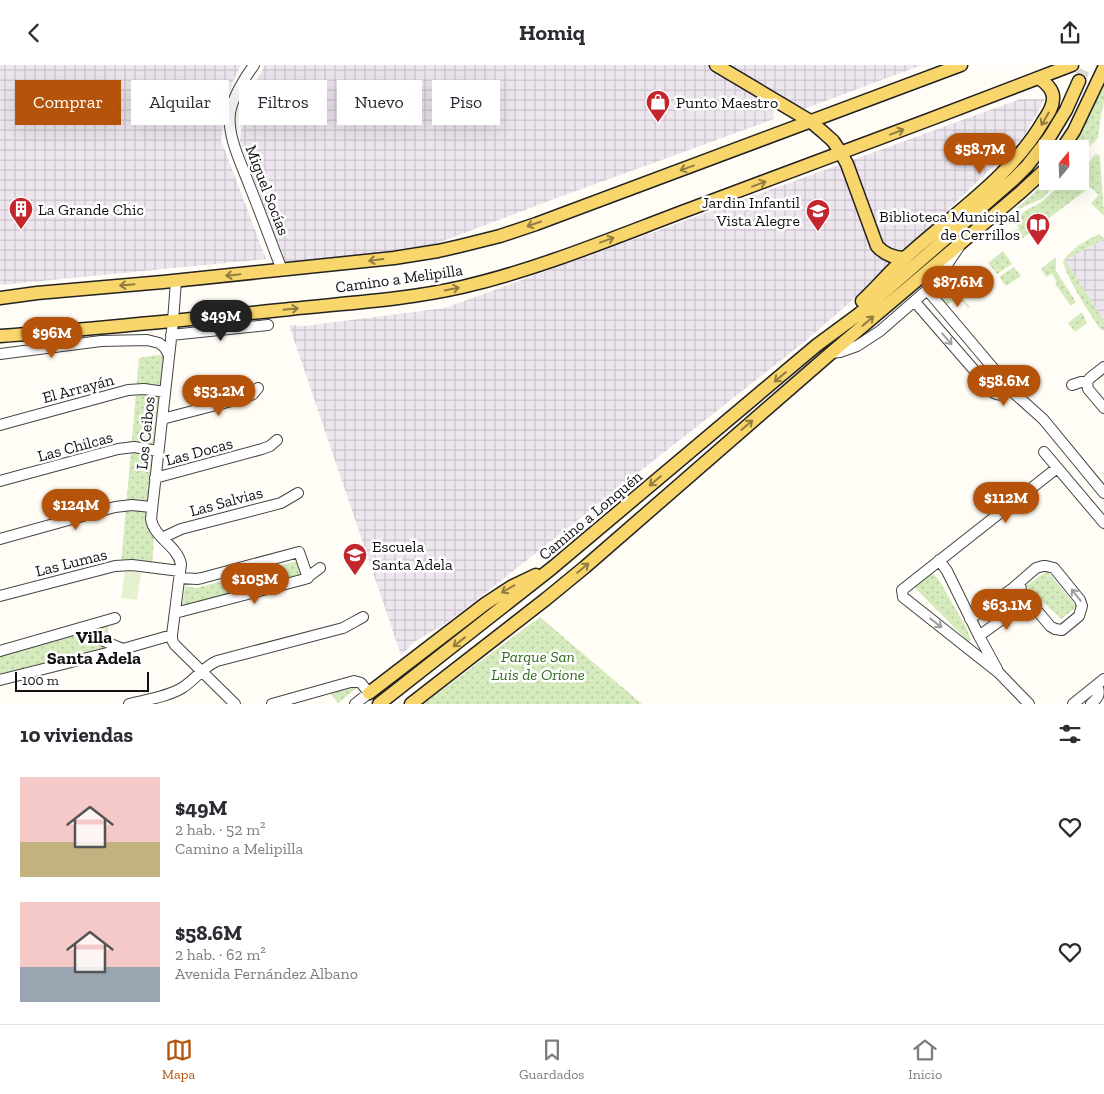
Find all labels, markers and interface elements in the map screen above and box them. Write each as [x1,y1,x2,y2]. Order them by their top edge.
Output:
icon: back [20,19,48,47]
text: Homiq [519,19,585,46]
icon: share [1056,19,1084,47]
chip: Comprar [15,80,121,125]
chip: Alquilar [131,80,229,125]
chip: Filtros [239,80,327,125]
chip: Nuevo [337,80,422,125]
chip: Piso [432,80,500,125]
shop icon: Punto Maestro [645,89,671,123]
place label: Punto Maestro [676,93,778,112]
one-way arrow [1039,111,1049,126]
one-way arrow [889,126,904,136]
pin: $58.7M [939,133,1021,175]
text: $58.7M [955,139,1005,158]
north arrow [1039,140,1089,190]
map controls [1039,140,1089,190]
street label: Miguel Socías [242,142,293,238]
one-way arrow [679,164,695,173]
one-way arrow [751,179,766,188]
place label: Jardin Infantil Vista Alegre [702,193,800,230]
building icon: La Grande Chic [8,196,34,230]
school or university icon: Jardin Infantil Vista Alegre [805,198,831,232]
place label: La Grande Chic [38,200,144,219]
place label: Biblioteca Municipal de Cerrillos [879,207,1020,244]
library icon: Biblioteca Municipal de Cerrillos [1025,212,1051,246]
one-way arrow [527,220,542,229]
one-way arrow [599,235,614,244]
one-way arrow [368,255,384,265]
street label: Camino a Melipilla [334,260,464,297]
pin: $87.6M [917,265,999,308]
one-way arrow [226,270,242,279]
text: $87.6M [933,272,983,291]
one-way arrow [120,280,136,290]
one-way arrow [444,284,460,293]
pin: $49M [191,299,251,342]
one-way arrow [283,304,299,314]
text: $49M [201,306,241,325]
one-way arrow [861,316,874,327]
pin: $96M [22,317,82,359]
text: $96M [32,323,72,342]
one-way arrow [941,332,952,345]
pin: $58.6M [963,365,1045,407]
street label: El Arrayán [40,370,117,407]
one-way arrow [773,371,786,382]
text: $58.6M [978,371,1030,390]
pin: $53.2M [178,375,260,417]
text: $53.2M [193,381,245,400]
street label: Los Ceibos [132,395,159,471]
one-way arrow [741,419,754,431]
street label: Las Chilcas [35,427,115,466]
street label: Las Docas [163,433,235,470]
street label: Camino a Lonquén [535,466,646,564]
one-way arrow [649,476,662,487]
pin: $112M [971,481,1041,524]
street label: Las Salvias [188,483,265,520]
text: $112M [984,488,1028,507]
pin: $124M [41,489,111,531]
text: $124M [53,495,99,514]
place label: Escuela Santa Adela [372,537,453,574]
school or university icon: Escuela Santa Adela [342,542,368,576]
street label: Las Lumas [33,544,109,581]
one-way arrow [577,562,590,574]
pin: $105M [220,563,290,605]
text: $105M [232,569,278,588]
one-way arrow [501,584,516,594]
pin: $63.1M [966,589,1048,631]
one-way arrow [1070,589,1081,602]
text: $63.1M [982,595,1032,614]
one-way arrow [929,617,942,628]
district label: Villa Santa Adela [47,626,141,669]
one-way arrow [453,636,466,647]
park label: Parque San Luis de Orione [491,647,585,684]
scale bar [15,669,149,692]
text: 100 m [22,672,59,689]
icon: filters [1056,720,1084,748]
text: 10 viviendas [20,722,133,747]
text: $49M [175,795,227,820]
icon: home [60,797,120,857]
icon: heart [1056,813,1084,841]
text: 2 hab. · 52 m² [175,820,266,839]
text: Camino a Melipilla [175,839,303,858]
text: $58.6M [175,920,242,945]
icon: home [60,922,120,982]
icon: heart [1056,938,1084,966]
text: 2 hab. · 62 m² [175,945,266,964]
text: Avenida Fernández Albano [175,964,358,983]
tab: Mapa [162,1036,195,1083]
tab: Guardados [519,1036,585,1083]
tab: Inicio [908,1036,942,1083]

